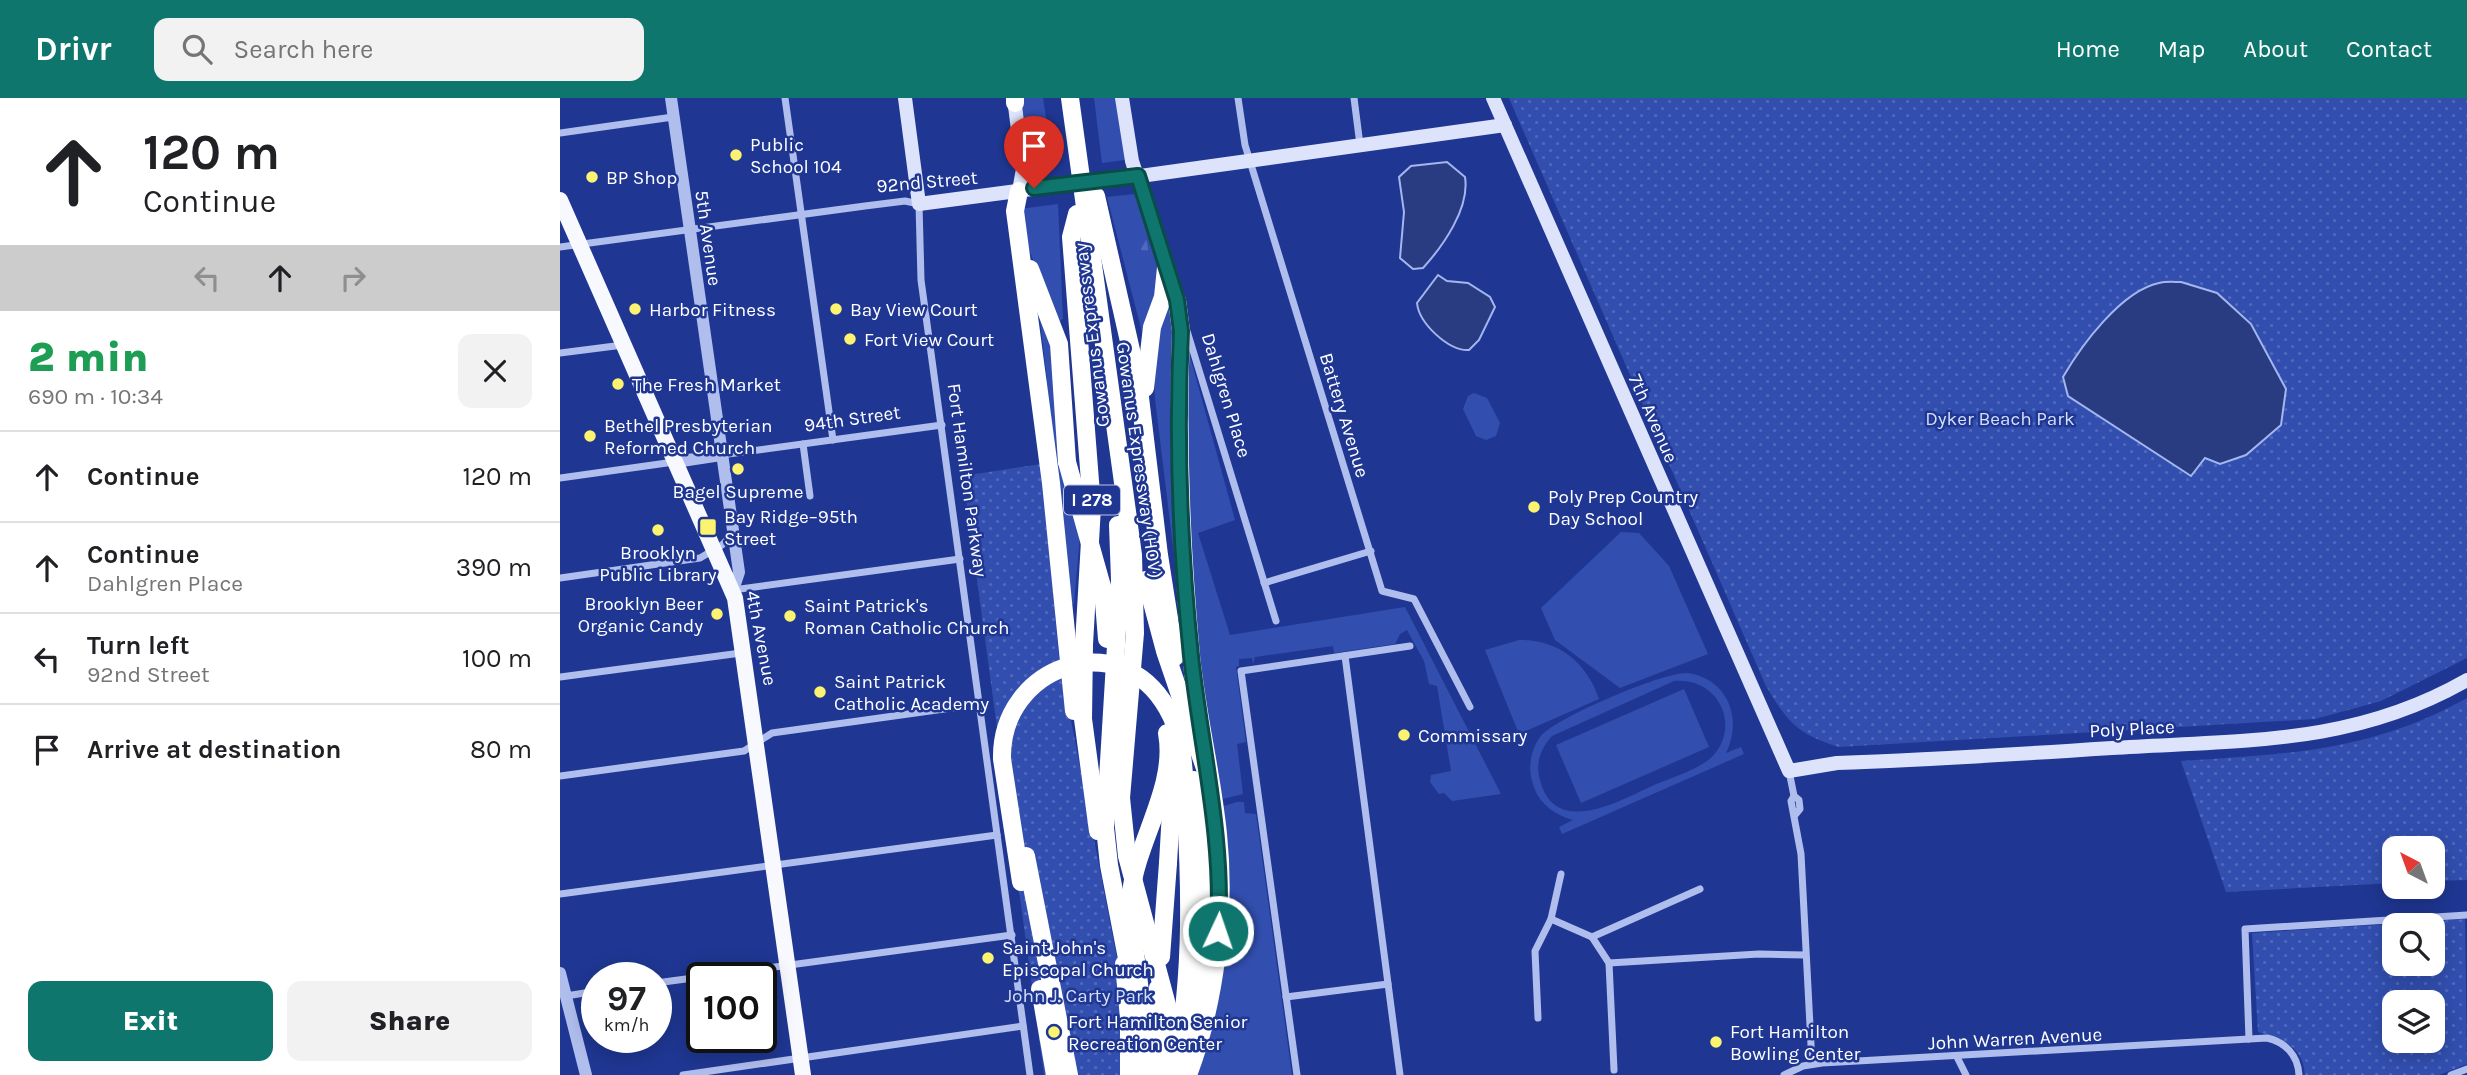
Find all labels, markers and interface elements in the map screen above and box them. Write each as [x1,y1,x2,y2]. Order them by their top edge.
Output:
search box [154,18,644,81]
text: Drivr [35,30,112,68]
icon: search [178,30,216,68]
text: Search here [234,34,373,65]
text: Home [2056,35,2120,63]
text: Map [2158,35,2205,63]
text: About [2243,35,2308,63]
text: Contact [2346,35,2432,63]
pin [1004,116,1064,188]
text: 120 m [143,124,280,181]
icon: ahead [28,126,119,217]
icon: arrive [1015,127,1053,165]
place label: Public School 104 [750,134,842,178]
marker: Public School 104 [728,147,744,163]
place label: BP Shop [606,167,677,189]
street label: 92nd Street [876,167,979,197]
marker: BP Shop [584,169,600,185]
text: Continue [143,183,276,220]
street label: 5th Avenue [690,189,726,287]
street label: Gowanus Expressway [1070,241,1114,428]
icon: left [188,259,226,297]
icon: ahead [261,259,299,297]
icon: right [334,259,372,297]
place label: Harbor Fitness [649,299,776,321]
place label: Bay View Court [850,299,978,321]
marker: Harbor Fitness [627,301,643,317]
marker: Bay View Court [828,301,844,317]
place label: Fort View Court [864,329,994,351]
street label: Dahlgren Place [1197,330,1255,460]
marker: Fort View Court [842,331,858,347]
text: 2 min [28,332,148,382]
button: close [458,334,532,408]
street label: Gowanus Expressway (HOV) [1111,340,1167,580]
street label: Battery Avenue [1315,350,1373,480]
street label: 7th Avenue [1624,371,1682,466]
place label: The Fresh Market [632,374,781,396]
marker: The Fresh Market [610,376,626,392]
street label: Fort Hamilton Parkway [943,382,992,579]
text: 690 m · 10:34 [28,383,163,410]
street label: 94th Street [803,401,902,437]
park label: Dyker Beach Park [1925,408,2075,430]
place label: Bethel Presbyterian Reformed Church [604,415,772,459]
marker: Bethel Presbyterian Reformed Church [582,428,598,444]
icon: ahead [28,458,66,496]
text: Continue [87,461,199,492]
text: 120 m [462,461,532,492]
marker: Bagel Supreme [730,461,746,477]
place label: Bagel Supreme [673,481,803,503]
road number: I 278 [1064,486,1120,514]
place label: Poly Prep Country Day School [1548,486,1698,530]
marker: Poly Prep Country Day School [1526,499,1542,515]
place label: Bay Ridge–95th Street [724,506,858,550]
marker: Bay Ridge–95th Street [698,517,718,537]
marker: Brooklyn Public Library [650,522,666,538]
text: Continue [87,539,199,570]
place label: Brooklyn Public Library [599,542,717,586]
icon: ahead [28,549,66,587]
text: 390 m [456,552,532,583]
text: Dahlgren Place [87,570,243,597]
street label: 4th Avenue [741,589,781,688]
place label: Brooklyn Beer Organic Candy [578,593,703,637]
place label: Saint Patrick's Roman Catholic Church [804,595,1009,639]
marker: Brooklyn Beer Organic Candy [709,606,725,622]
marker: Saint Patrick's Roman Catholic Church [782,608,798,624]
text: Turn left [87,630,189,661]
icon: left [28,640,66,678]
text: 100 m [462,643,532,674]
text: 92nd Street [87,661,210,688]
place label: Saint Patrick Catholic Academy [834,671,989,715]
marker: Saint Patrick Catholic Academy [812,684,828,700]
street label: Poly Place [2089,716,2175,742]
place label: Commissary [1418,725,1528,747]
marker: Commissary [1396,727,1412,743]
icon: arrive [28,731,66,769]
text: Arrive at destination [87,734,341,765]
text: 80 m [470,734,532,765]
north arrow [2382,836,2445,900]
map controls [2382,836,2445,1053]
position arrow [1181,894,1255,968]
button: search [2382,913,2445,976]
place label: Saint John's Episcopal Church [1002,937,1154,981]
marker: Saint John's Episcopal Church [980,950,996,966]
speed limit sign: 100 [686,962,777,1053]
text: 97 [607,978,646,1019]
button: Exit [28,981,273,1061]
button: Share [287,981,532,1061]
park label: John J. Carty Park [1004,985,1154,1007]
button: layers [2382,990,2445,1053]
place label: Fort Hamilton Senior Recreation Center [1068,1011,1248,1055]
text: km/h [604,1014,649,1036]
place label: Fort Hamilton Bowling Center [1730,1021,1860,1065]
street label: John Warren Avenue [1927,1023,2103,1055]
marker: Fort Hamilton Senior Recreation Center [1046,1024,1062,1040]
marker: Fort Hamilton Bowling Center [1708,1034,1724,1050]

